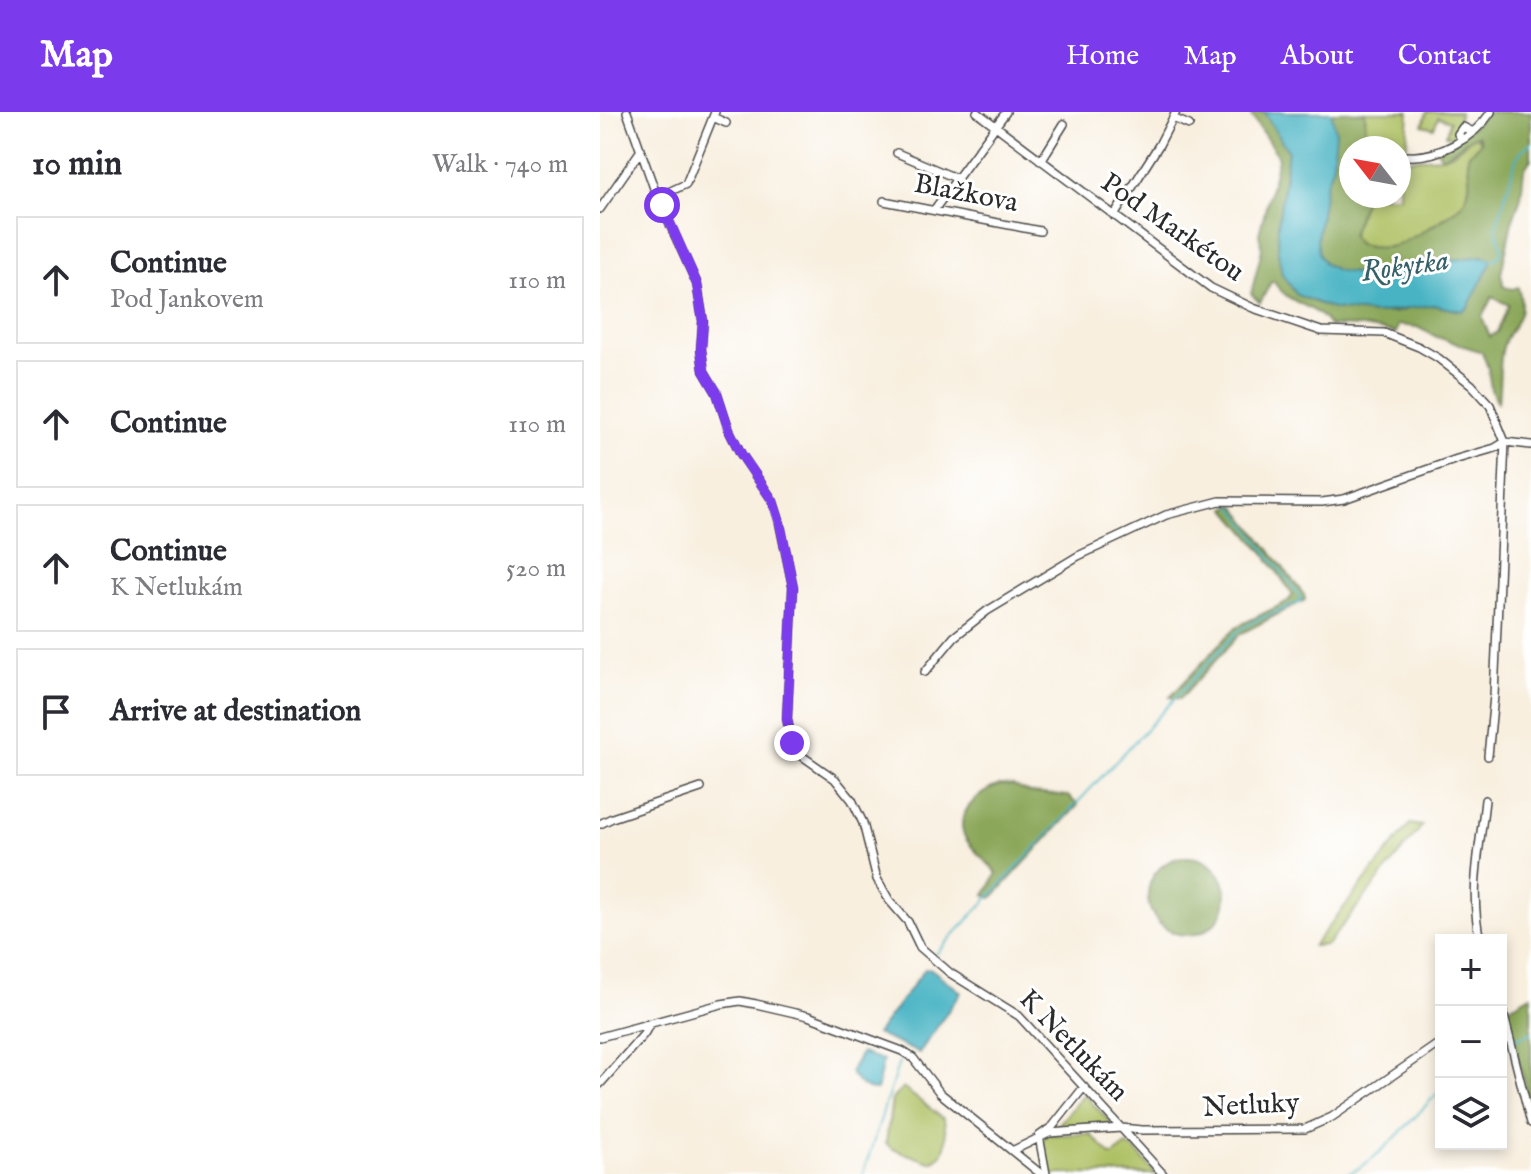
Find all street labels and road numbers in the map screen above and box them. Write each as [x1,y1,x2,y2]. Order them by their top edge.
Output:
street label: Pod Markétou [1094,166,1250,290]
street label: Blažkova [911,167,1022,221]
street label: K Netlukám [1011,982,1135,1110]
street label: Netluky [1202,1086,1300,1126]

